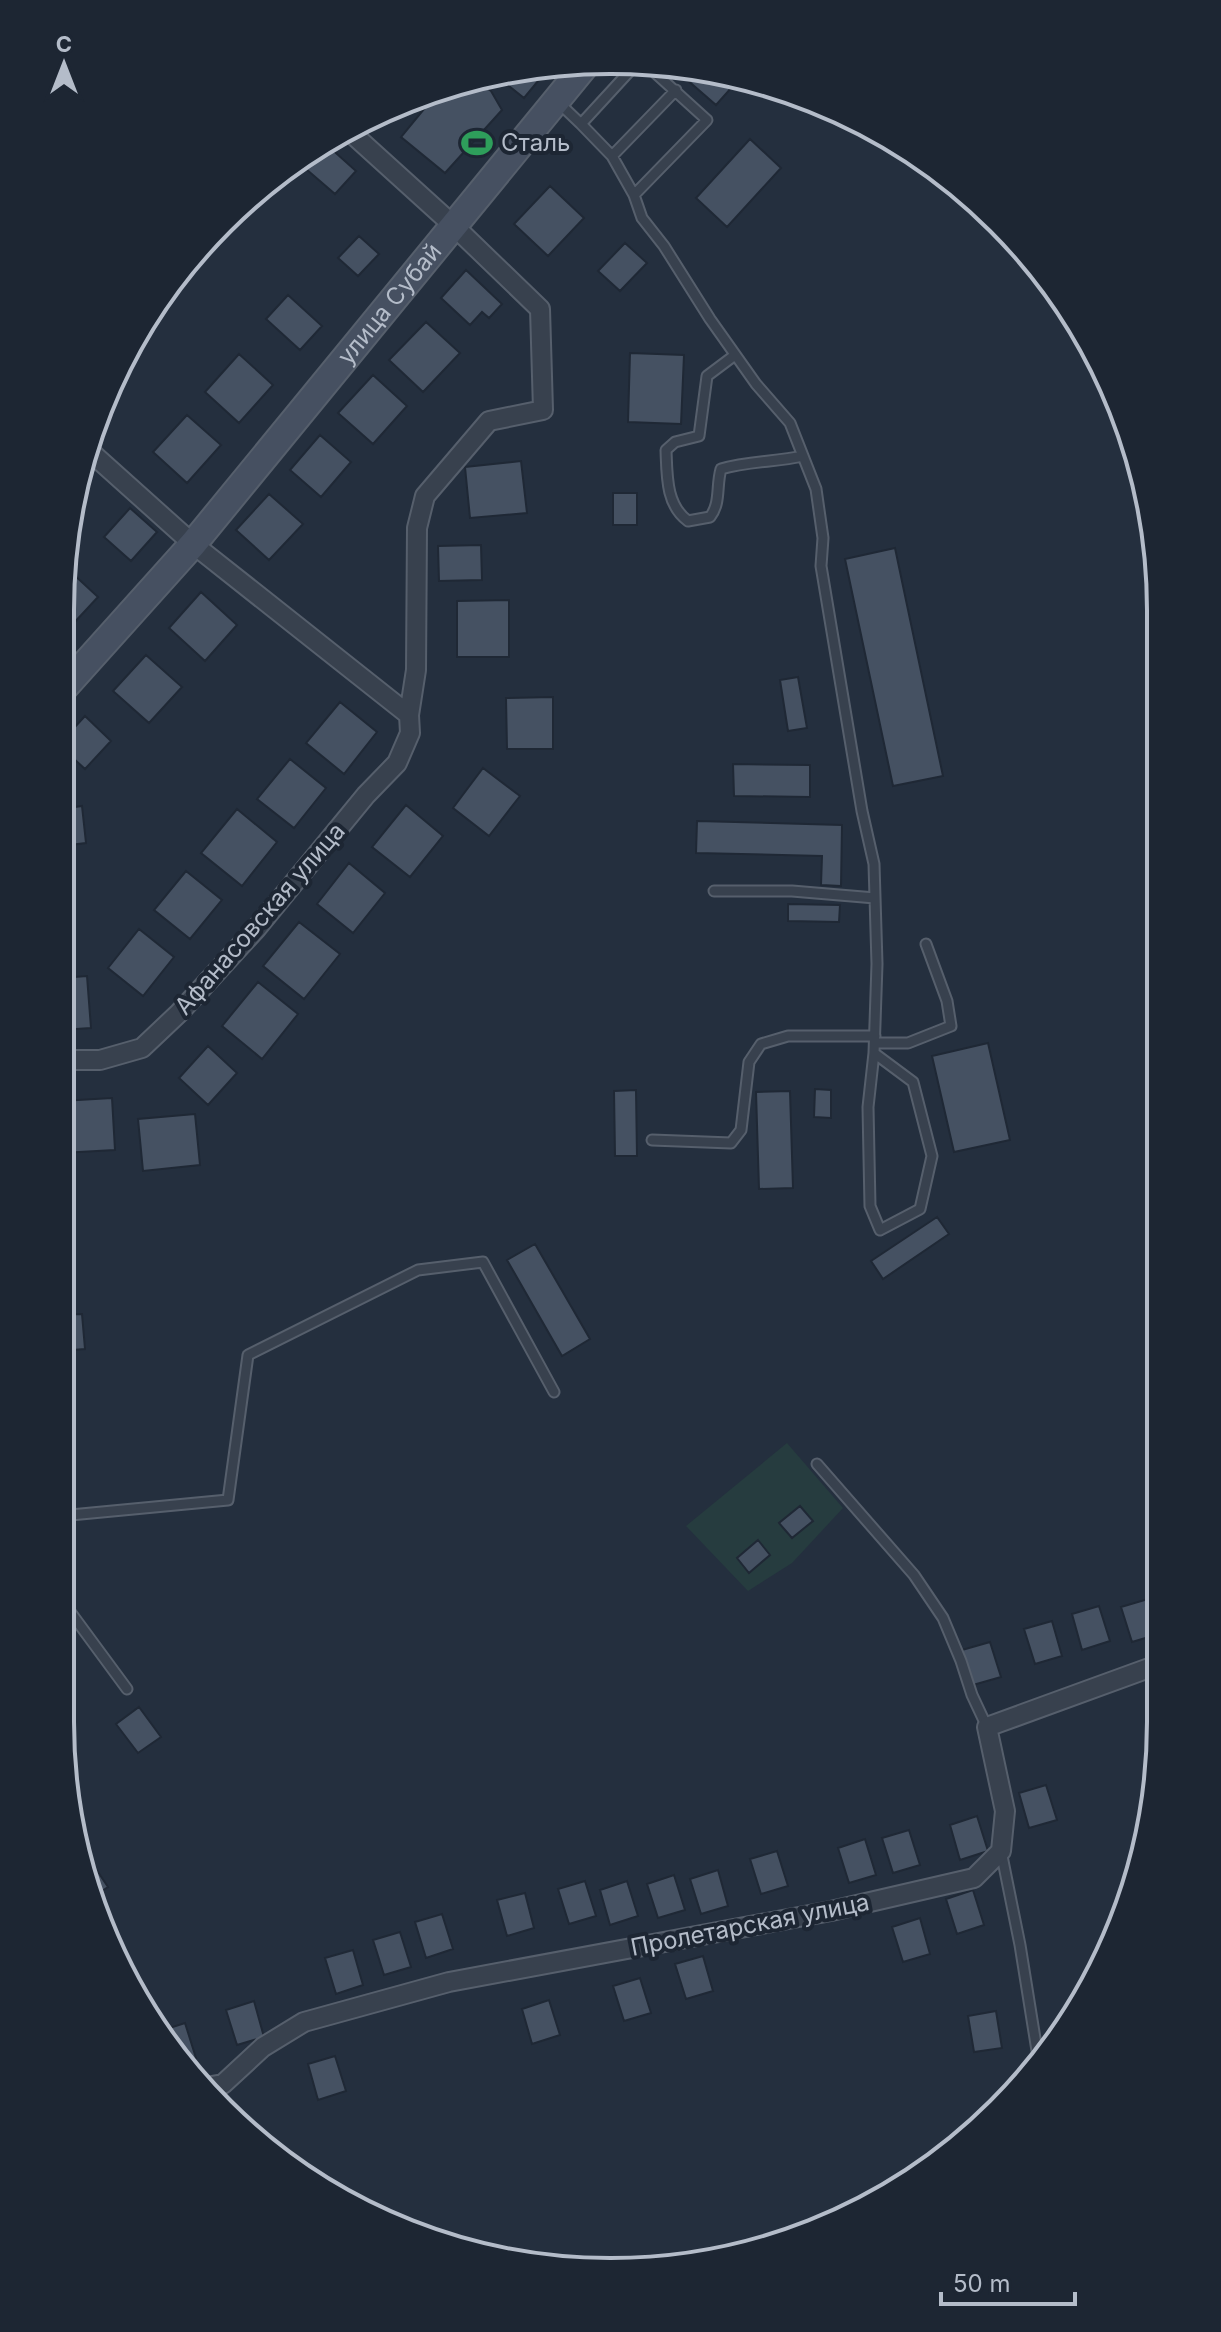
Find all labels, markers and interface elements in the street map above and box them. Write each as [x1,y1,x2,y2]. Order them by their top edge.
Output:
north arrow [24,24,104,104]
text: С [56,31,72,57]
sports icon: Сталь [460,126,494,160]
place label: Сталь [501,128,570,157]
street label: улица Субай [331,237,447,370]
street label: Афанасовская улица [168,817,351,1020]
street label: Пролетарская улица [628,1887,872,1962]
scale bar [941,2256,1075,2306]
text: 50 m [953,2269,1011,2298]

